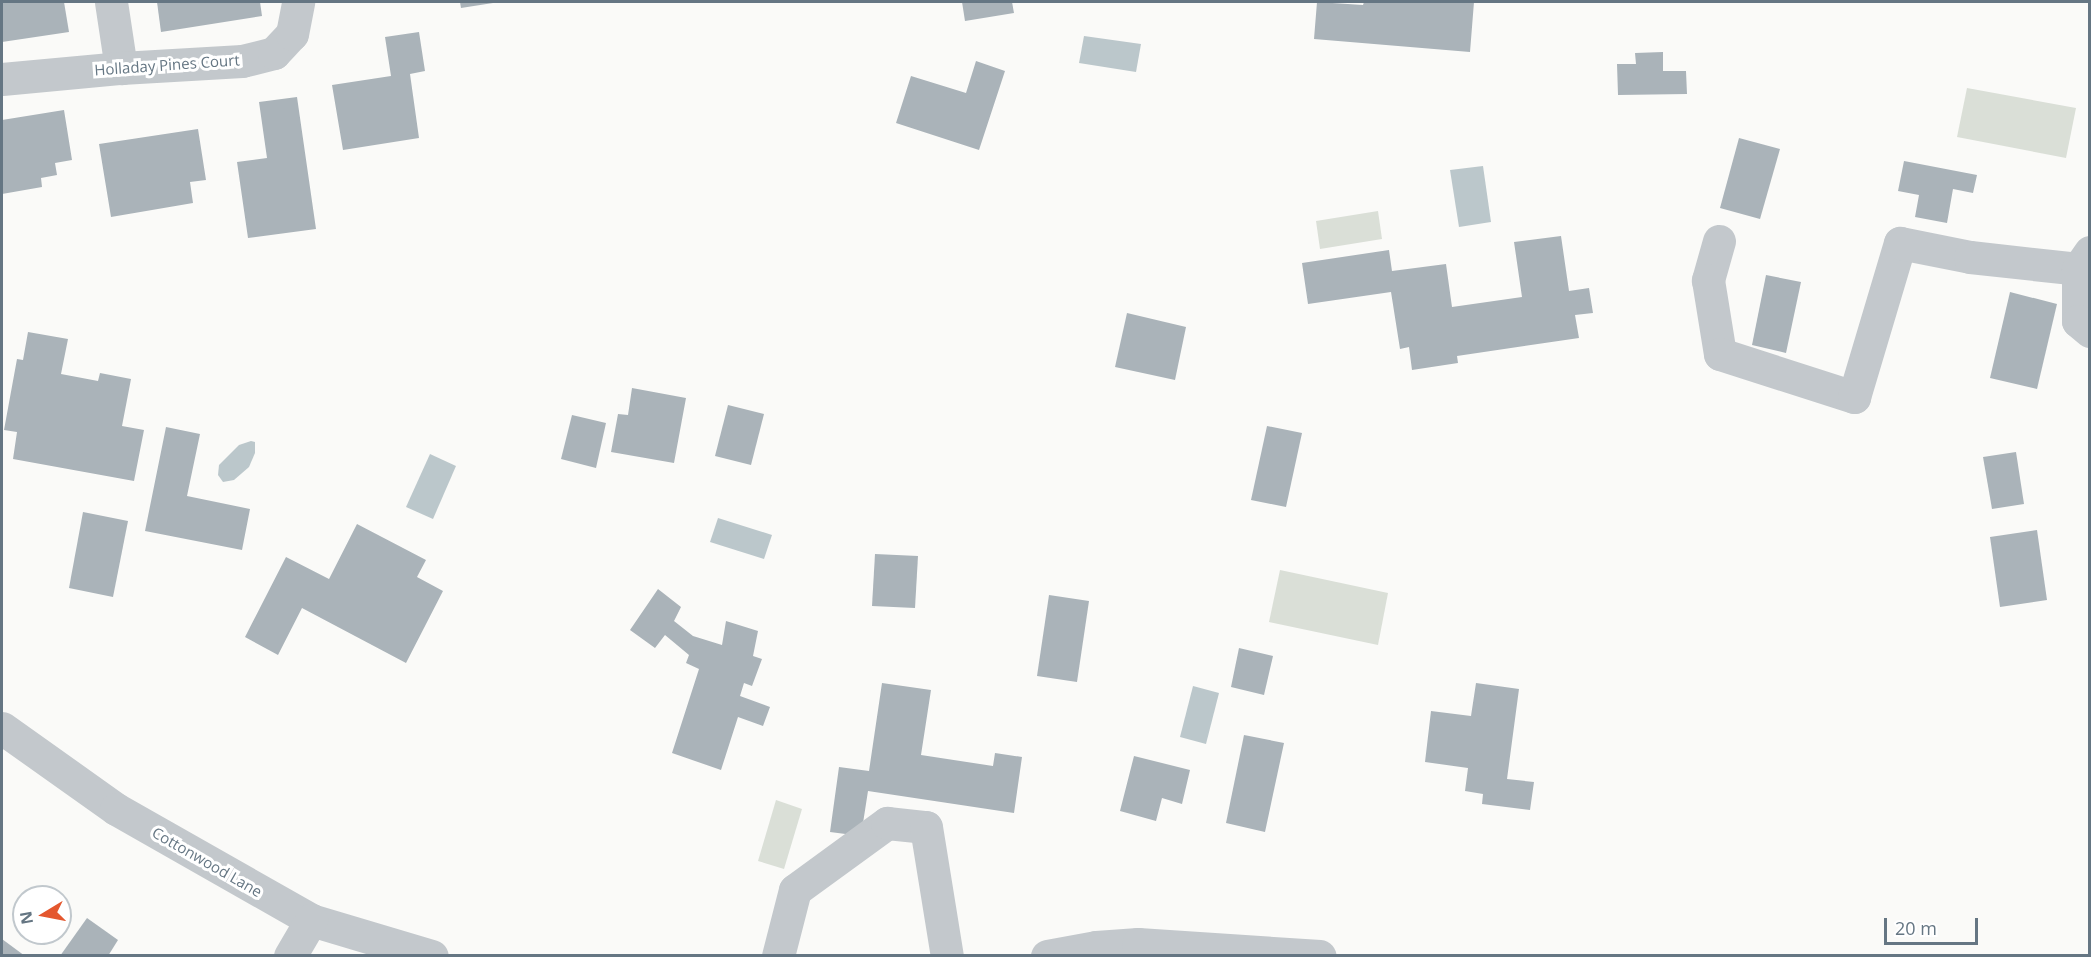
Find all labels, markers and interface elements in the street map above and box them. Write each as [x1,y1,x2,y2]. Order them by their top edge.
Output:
street label: Holladay Pines Court [94,51,240,79]
street label: Cottonwood Lane [149,823,265,901]
north arrow [12,885,72,945]
scale bar [1887,906,1982,944]
text: N [14,909,38,926]
text: 20 m [1895,916,1937,940]

